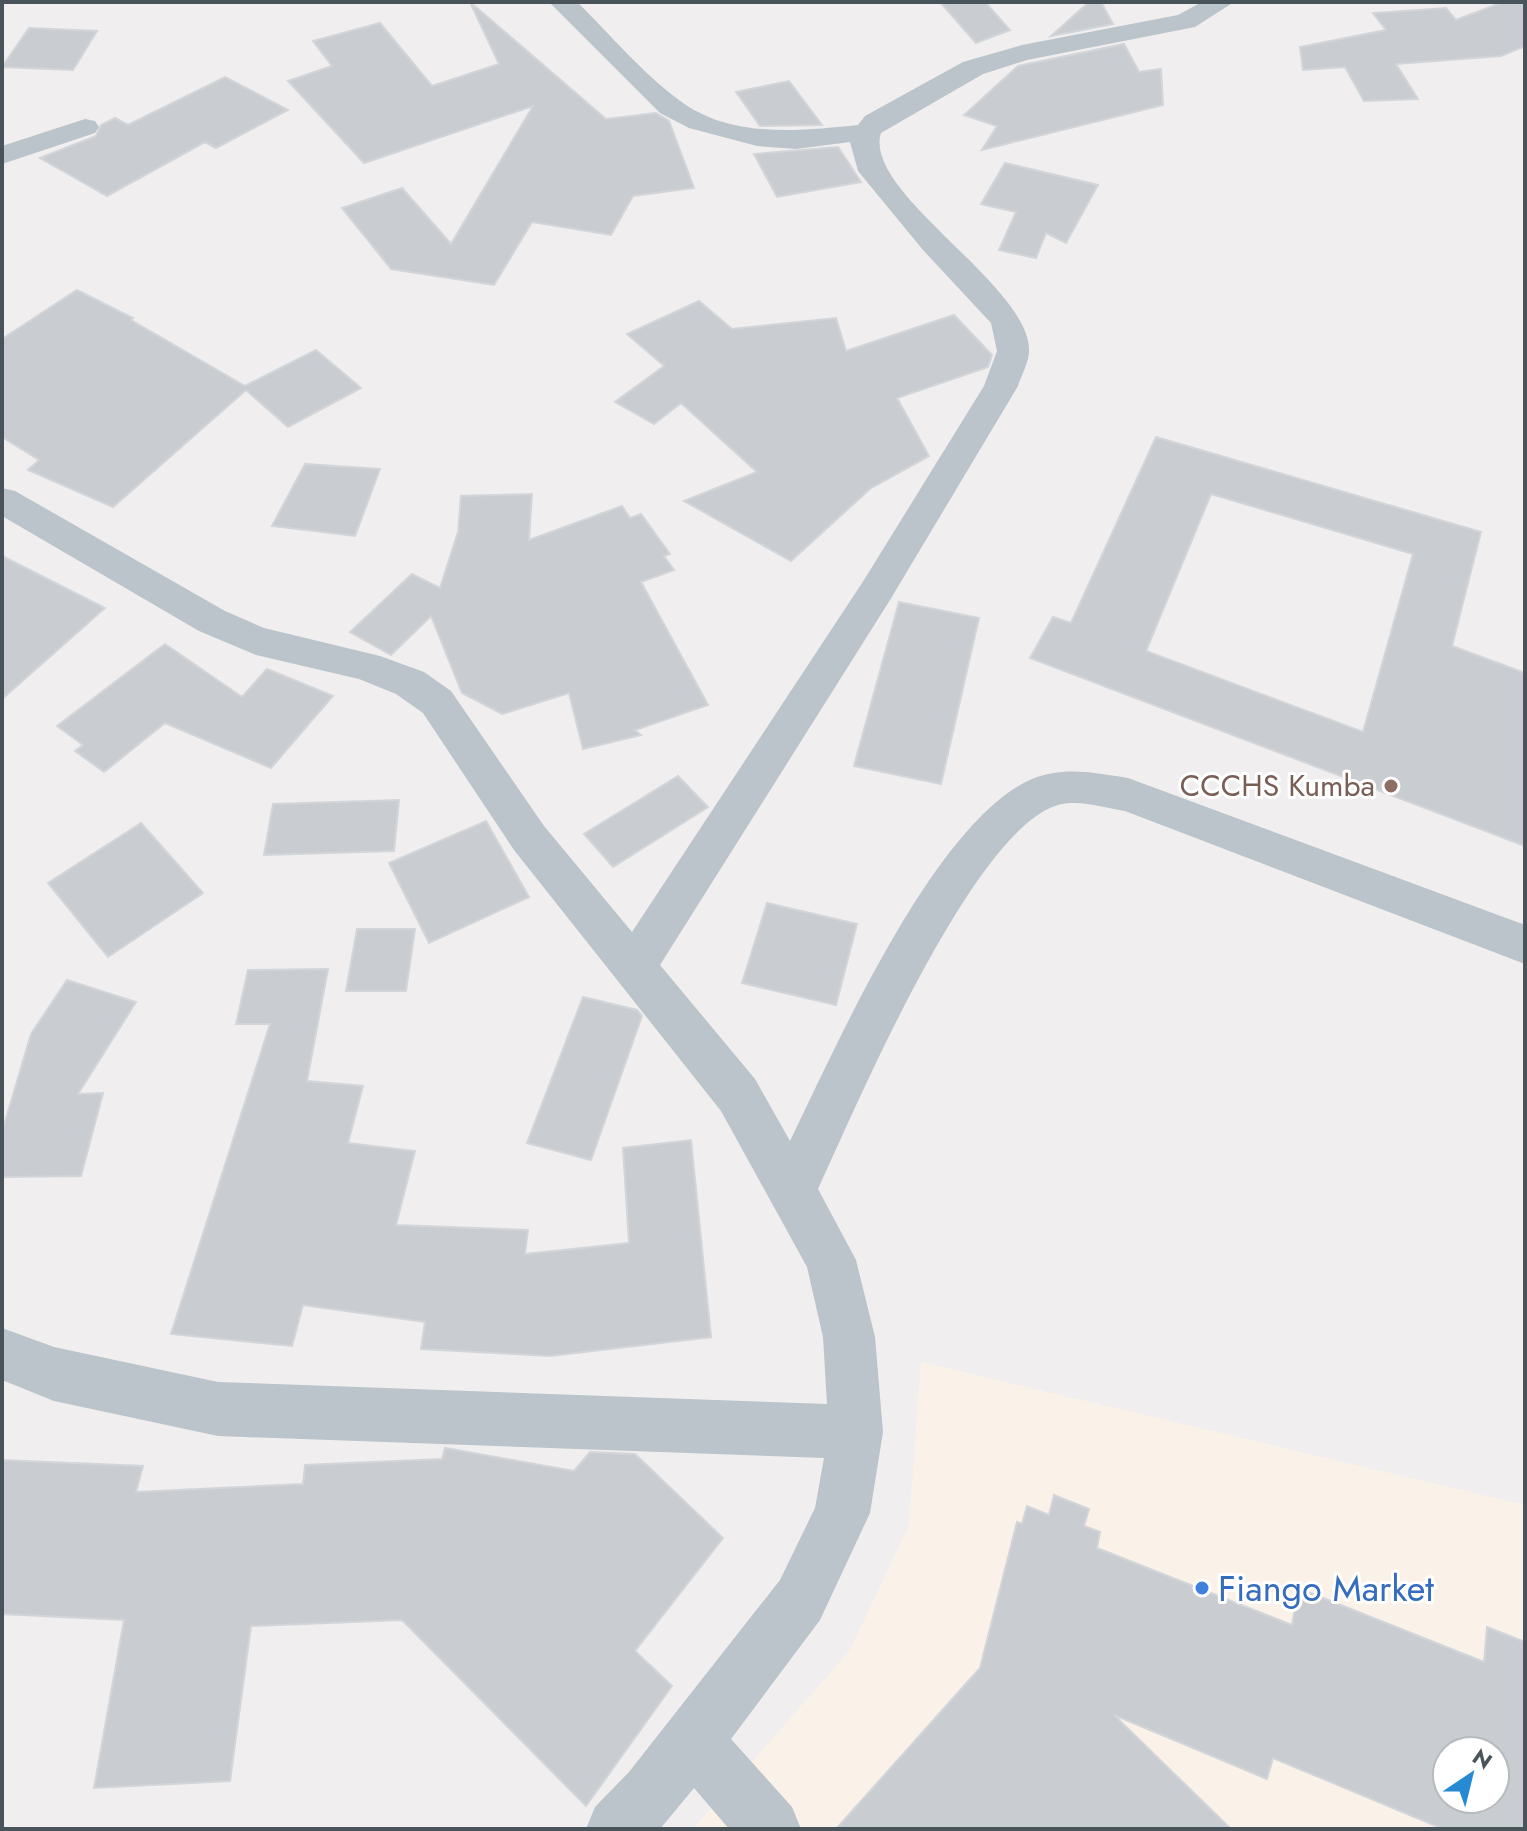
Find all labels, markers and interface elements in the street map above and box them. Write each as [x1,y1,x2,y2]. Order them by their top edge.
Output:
place label: CCCHS Kumba [1180,764,1375,807]
marker: CCCHS Kumba [1382,777,1400,795]
place label: Fiango Market [1218,1562,1434,1614]
marker: Fiango Market [1193,1579,1211,1597]
north arrow [1431,1735,1511,1815]
text: N [1466,1741,1499,1777]

